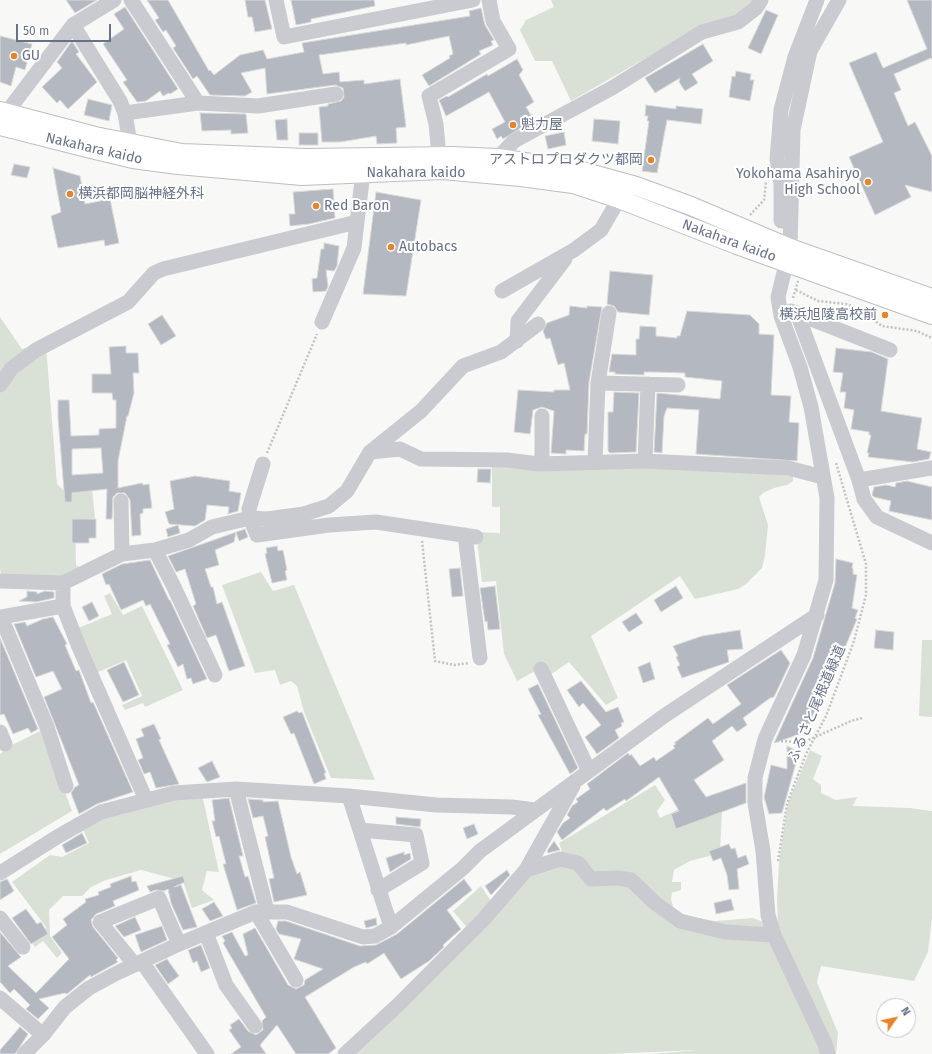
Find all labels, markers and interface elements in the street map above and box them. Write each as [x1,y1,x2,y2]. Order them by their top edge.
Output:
scale bar [18,16,113,42]
text: 50 m [23,24,49,38]
place label: GU [22,48,40,64]
marker: GU [9,51,19,61]
place label: 魁力屋 [521,117,563,133]
marker: 魁力屋 [508,120,518,130]
street label: Nakahara kaido [44,130,144,168]
place label: アストロプロダクツ都岡 [489,152,643,168]
marker: アストロプロダクツ都岡 [646,155,656,165]
street label: Nakahara kaido [367,165,465,181]
place label: Yokohama Asahiryo High School [736,166,860,198]
marker: Yokohama Asahiryo High School [863,177,873,187]
place label: 横浜都岡脳神経外科 [78,186,204,202]
marker: 横浜都岡脳神経外科 [65,189,75,199]
place label: Red Baron [324,198,389,214]
marker: Red Baron [311,201,321,211]
street label: Nakahara kaido [680,216,778,266]
place label: Autobacs [399,239,457,255]
marker: Autobacs [386,242,396,252]
place label: 横浜旭陵高校前 [779,307,877,323]
marker: 横浜旭陵高校前 [880,310,890,320]
street label: ふるさと尾根道緑道 [785,643,849,765]
north arrow [876,998,916,1038]
text: N [898,1005,913,1018]

